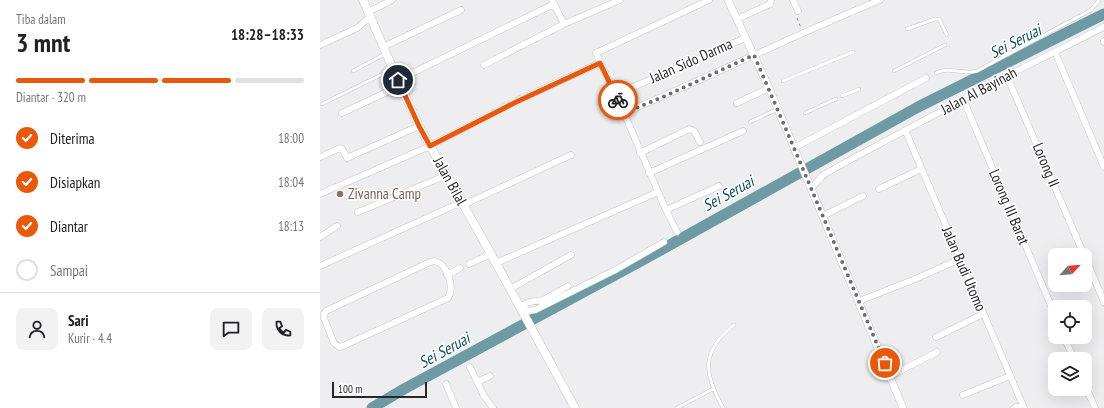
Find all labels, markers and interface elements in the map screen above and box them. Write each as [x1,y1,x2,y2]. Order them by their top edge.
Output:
text: Tiba dalam [16,11,66,28]
water label: Sei Seruai [986,18,1046,62]
text: 18:28–18:33 [231,25,304,44]
text: 3 mnt [16,26,70,59]
street label: Jalan Sido Darma [646,34,735,88]
pin [381,63,415,97]
street label: Jalan AI Bayinah [937,63,1020,119]
icon: home [387,69,409,91]
courier [598,80,638,120]
text: Diantar · 320 m [16,89,86,106]
icon: bike [607,89,629,111]
icon: check [16,127,38,149]
text: Diterima [50,129,94,148]
text: 18:00 [278,130,304,147]
street label: Lorong II [1029,140,1064,190]
street label: Jalan Bilal [429,152,472,209]
street label: Lorong III Barat [985,166,1034,247]
water label: Sei Seruai [699,170,759,215]
icon: check [16,171,38,193]
text: Disiapkan [50,173,100,192]
text: 18:04 [278,174,304,191]
place label: Zivanna Camp [348,184,421,203]
marker: Zivanna Camp [335,189,345,199]
icon: check [16,215,38,237]
text: Diantar [50,217,88,236]
text: 18:13 [278,218,304,235]
street label: Jalan Budi Utomo [938,223,991,314]
north arrow [1048,248,1092,292]
map controls [1048,248,1092,396]
text: Sampai [50,261,88,280]
button: locate [1048,300,1092,344]
button: person [16,308,58,350]
button: chat [210,308,252,350]
button: phone [262,308,304,350]
text: Sari [68,311,89,330]
water label: Sei Seruai [415,327,475,372]
text: Kurir · 4.4 [68,330,112,347]
pin [868,346,902,380]
icon: bag [874,352,896,374]
button: layers [1048,352,1092,396]
scale bar [332,380,427,399]
text: 100 m [338,382,362,396]

